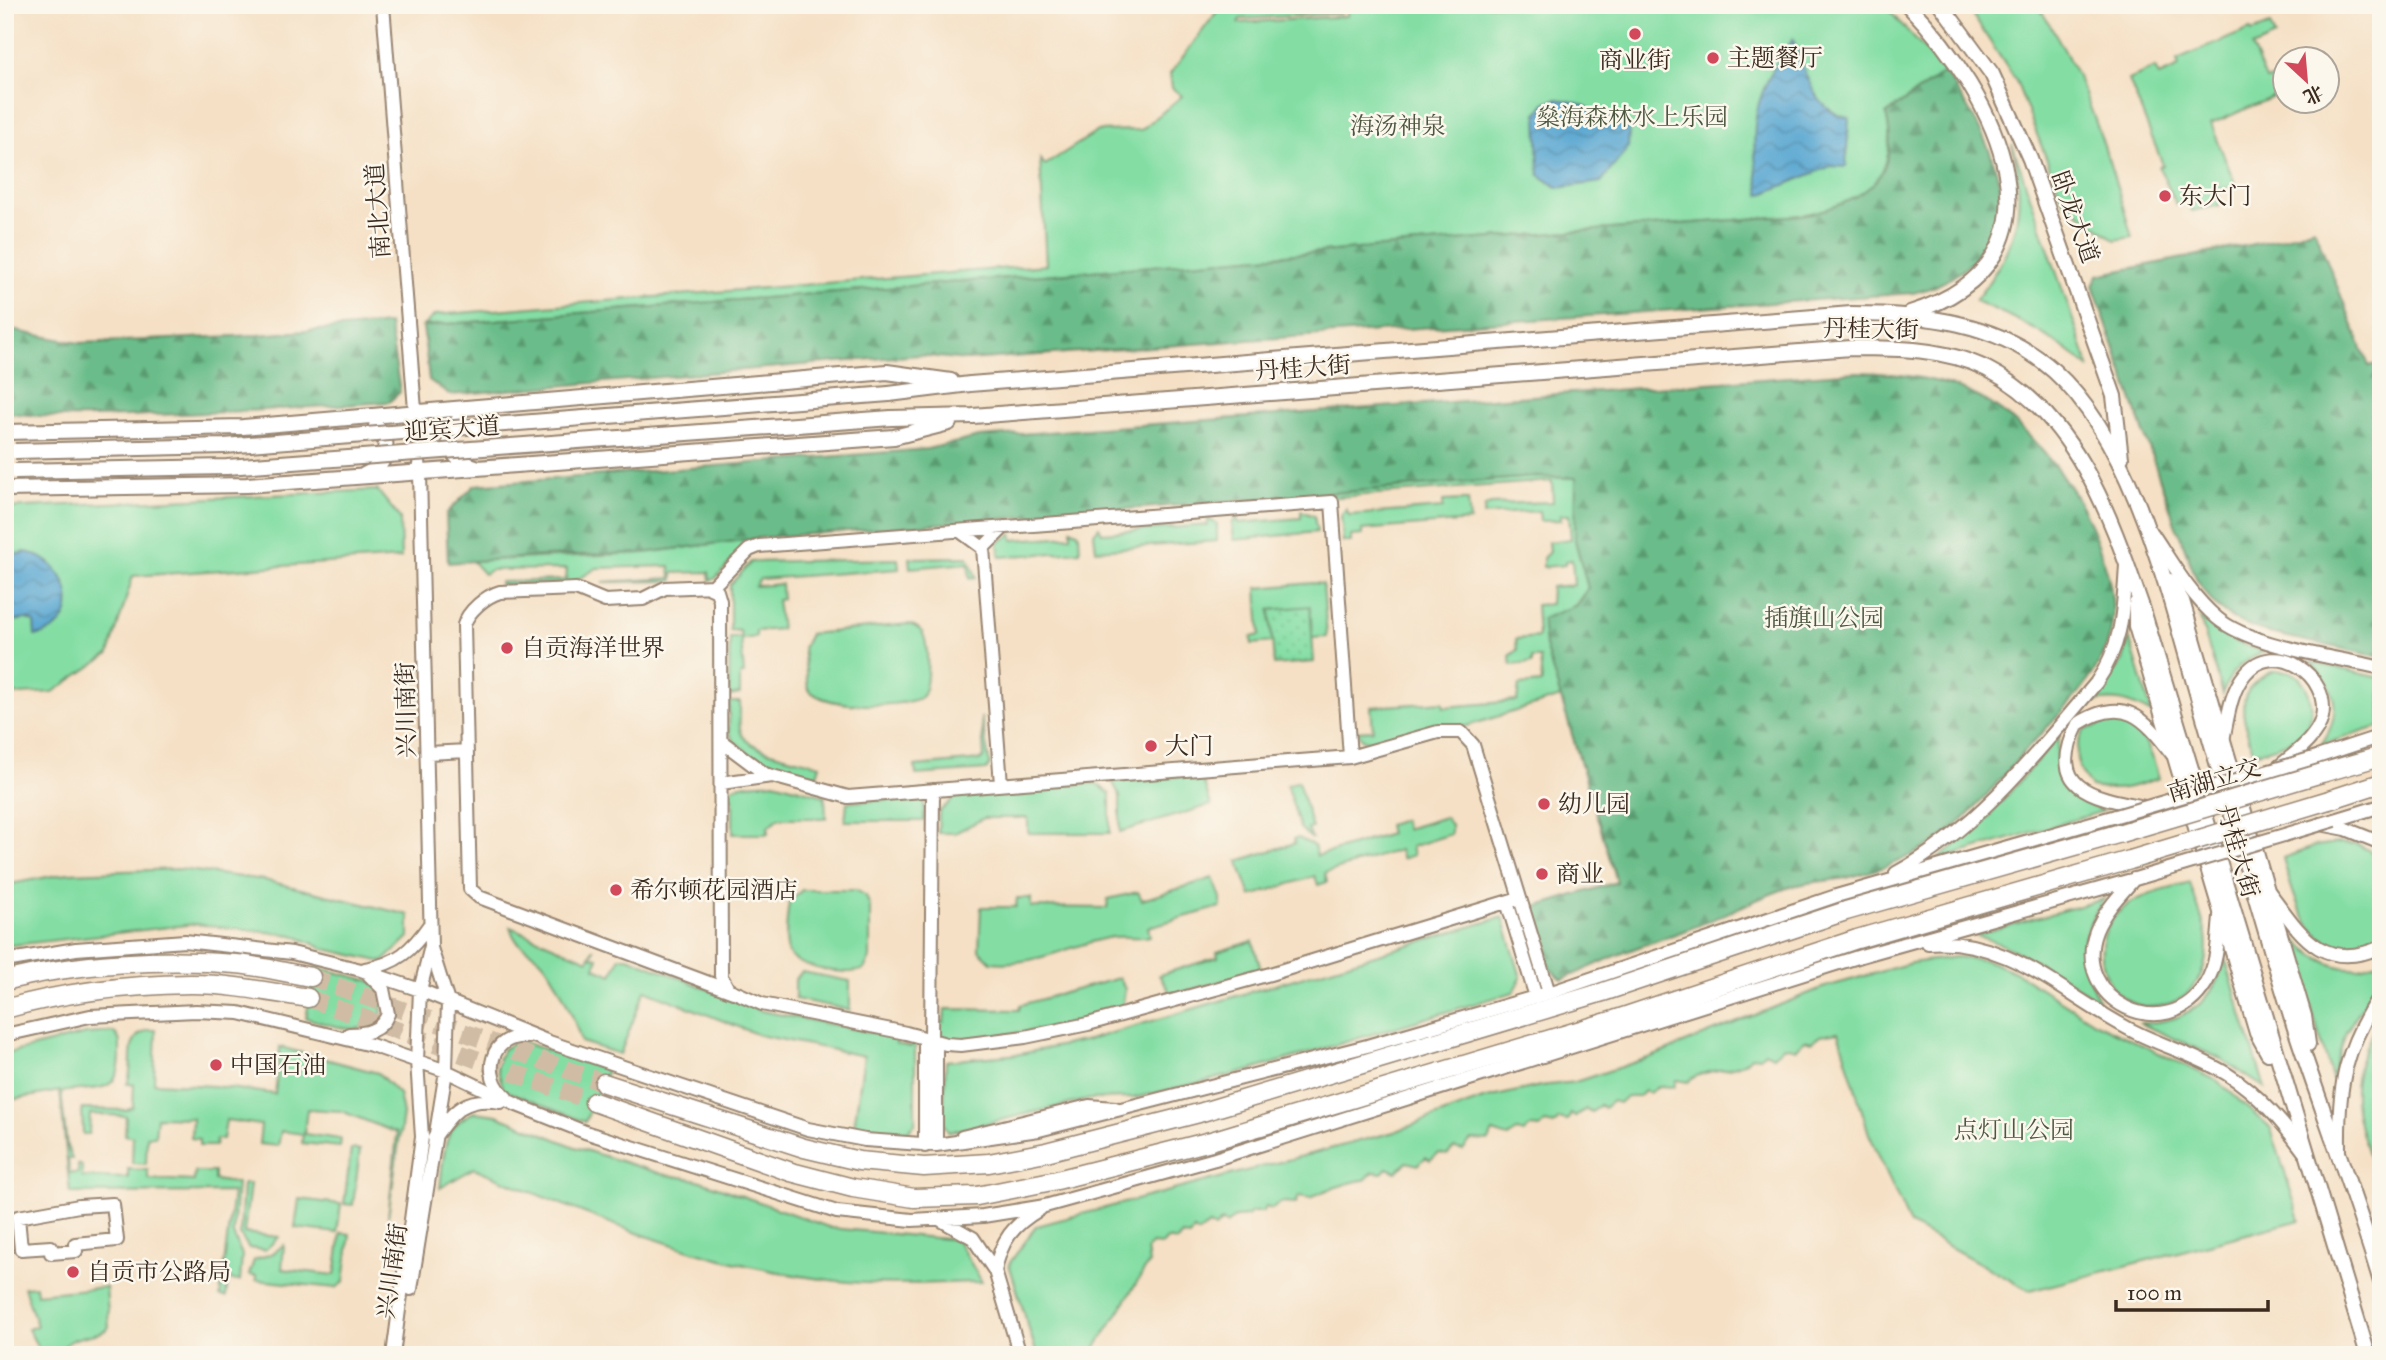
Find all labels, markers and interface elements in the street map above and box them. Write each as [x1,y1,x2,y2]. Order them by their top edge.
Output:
marker: 商业街 [1627,26,1643,42]
place label: 主题餐厅 [1727,43,1823,73]
place label: 商业街 [1599,45,1671,75]
north arrow [2270,46,2340,116]
marker: 主题餐厅 [1705,50,1721,66]
text: 北 [2300,80,2327,109]
park label: 燊海森林水上乐园 [1536,102,1728,132]
park label: 海汤神泉 [1350,111,1446,141]
street label: 南北大道 [360,162,396,260]
street label: 卧龙大道 [2044,167,2106,267]
place label: 东大门 [2179,181,2251,211]
marker: 东大门 [2157,188,2173,204]
street label: 丹桂大街 [1823,313,1919,345]
street label: 丹桂大街 [1254,350,1352,386]
street label: 迎宾大道 [403,411,501,447]
park label: 插旗山公园 [1764,603,1884,633]
place label: 自贡海洋世界 [521,633,665,663]
marker: 自贡海洋世界 [499,640,515,656]
street label: 兴川南街 [390,662,422,758]
place label: 大门 [1165,731,1213,761]
marker: 大门 [1143,738,1159,754]
street label: 南湖立交 [2164,752,2264,808]
place label: 幼儿园 [1558,789,1630,819]
marker: 幼儿园 [1536,796,1552,812]
street label: 丹桂大街 [2210,801,2266,901]
place label: 商业 [1556,859,1604,889]
marker: 商业 [1534,866,1550,882]
place label: 希尔顿花园酒店 [630,875,798,905]
marker: 希尔顿花园酒店 [608,882,624,898]
place label: 中国石油 [230,1050,326,1080]
marker: 中国石油 [208,1057,224,1073]
park label: 点灯山公园 [1954,1115,2074,1145]
street label: 兴川南街 [370,1221,414,1321]
place label: 自贡市公路局 [87,1257,231,1287]
marker: 自贡市公路局 [65,1264,81,1280]
scale bar [2116,1269,2269,1313]
text: 100 m [2127,1280,2182,1306]

